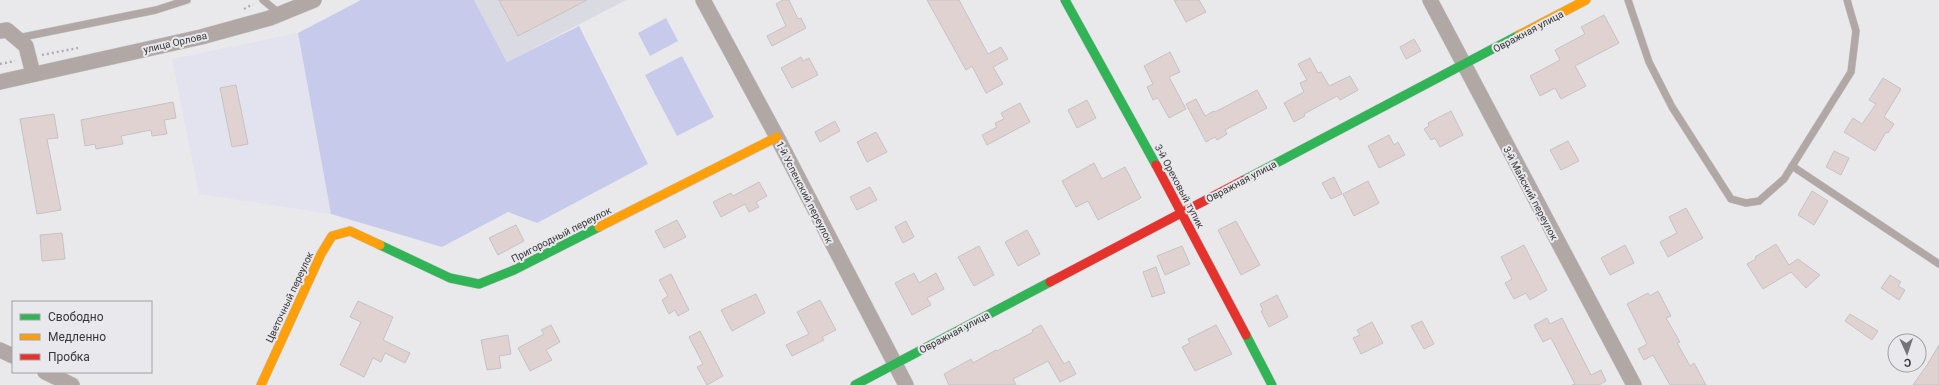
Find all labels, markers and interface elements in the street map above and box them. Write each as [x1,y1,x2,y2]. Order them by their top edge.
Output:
street label: Овражная улица [1491,8,1565,55]
street label: улица Орлова [142,30,208,55]
street label: 1-й Успенский переулок [774,140,835,245]
street label: 3-й Ореховый тупик [1153,142,1207,231]
street label: 3-й Майский переулок [1501,144,1560,243]
street label: Овражная улица [1204,158,1278,205]
street label: Пригородный переулок [510,204,613,264]
street label: Цветочный переулок [264,249,316,344]
legend [12,301,152,373]
street label: Овражная улица [917,309,991,356]
text: Свободно [48,310,104,324]
text: Медленно [48,330,106,344]
north arrow [1887,333,1927,373]
text: Пробка [48,350,90,364]
text: С [1904,356,1911,369]

